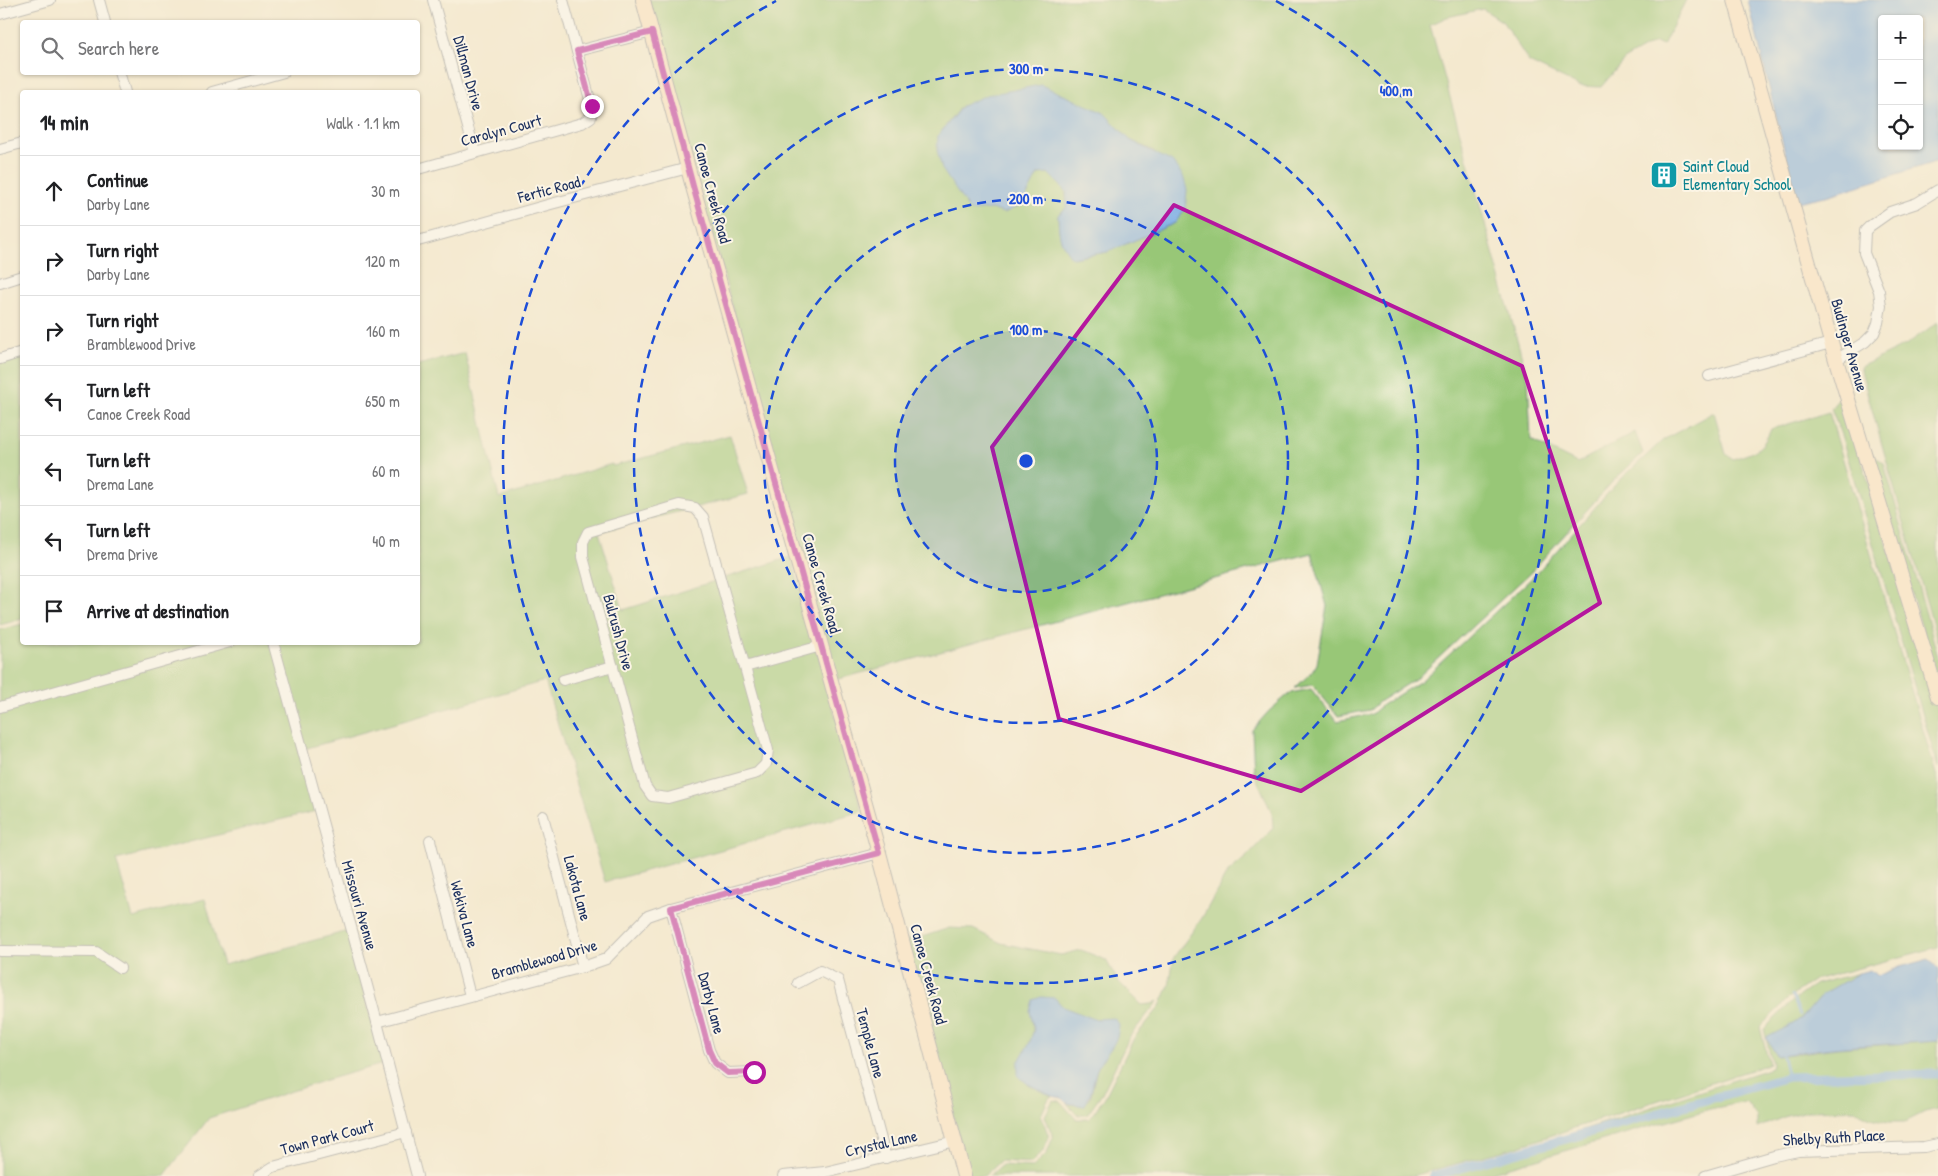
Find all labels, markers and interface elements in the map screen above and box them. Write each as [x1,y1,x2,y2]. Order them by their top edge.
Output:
map controls [1878,15,1923,150]
button: + [1878,15,1923,60]
search box [20,20,420,75]
street label: Dillman Drive [449,33,490,113]
icon: search [38,34,66,62]
text: Search here [78,35,159,61]
text: 300 m [1009,58,1043,79]
button: − [1878,60,1923,105]
text: 400 m [1380,80,1412,101]
route end [581,95,604,118]
button: locate [1878,105,1923,150]
text: 14 min [40,108,89,137]
street label: Carolyn Court [458,109,544,151]
text: Walk · 1.1 km [326,112,400,134]
street label: Canoe Creek Road [689,140,737,246]
place label: Saint Cloud Elementary School [1683,155,1792,195]
building icon: Saint Cloud Elementary School [1649,160,1679,190]
text: Continue [87,167,148,193]
street label: Fertic Road [514,170,583,208]
icon: ahead [40,177,68,205]
text: 30 m [371,180,400,202]
text: 200 m [1009,188,1043,209]
text: Darby Lane [87,193,150,215]
text: Turn right [87,237,158,263]
icon: right [40,247,68,275]
text: 120 m [365,250,400,272]
text: Darby Lane [87,263,150,285]
street label: Budinger Avenue [1826,296,1874,395]
text: Turn right [87,307,158,333]
icon: right [40,317,68,345]
text: 100 m [1010,319,1042,340]
text: 160 m [366,320,400,342]
text: Bramblewood Drive [87,333,196,355]
text: Turn left [87,377,150,403]
icon: left [40,387,68,415]
text: 650 m [365,390,400,412]
text: Canoe Creek Road [87,403,190,425]
text: Turn left [87,447,150,473]
centre of rings [1017,452,1035,470]
icon: left [40,457,68,485]
text: 60 m [372,460,400,482]
text: Drema Lane [87,473,154,495]
text: Turn left [87,517,150,543]
icon: left [40,527,68,555]
text: 40 m [372,530,400,552]
street label: Canoe Creek Road [797,530,847,636]
text: Drema Drive [87,543,158,565]
street label: Bulrush Drive [598,591,640,673]
icon: arrive [40,597,68,625]
text: Arrive at destination [87,598,229,624]
street label: Lakota Lane [559,853,597,924]
street label: Missouri Avenue [337,858,383,953]
street label: Wekiva Lane [445,878,485,951]
street label: Canoe Creek Road [905,921,953,1027]
street label: Bramblewood Drive [489,933,600,985]
street label: Darby Lane [693,970,731,1037]
street label: Temple Lane [851,1006,891,1081]
route start [743,1061,766,1084]
street label: Town Park Court [278,1114,377,1160]
street label: Shelby Ruth Place [1782,1123,1886,1151]
street label: Crystal Lane [843,1124,920,1162]

